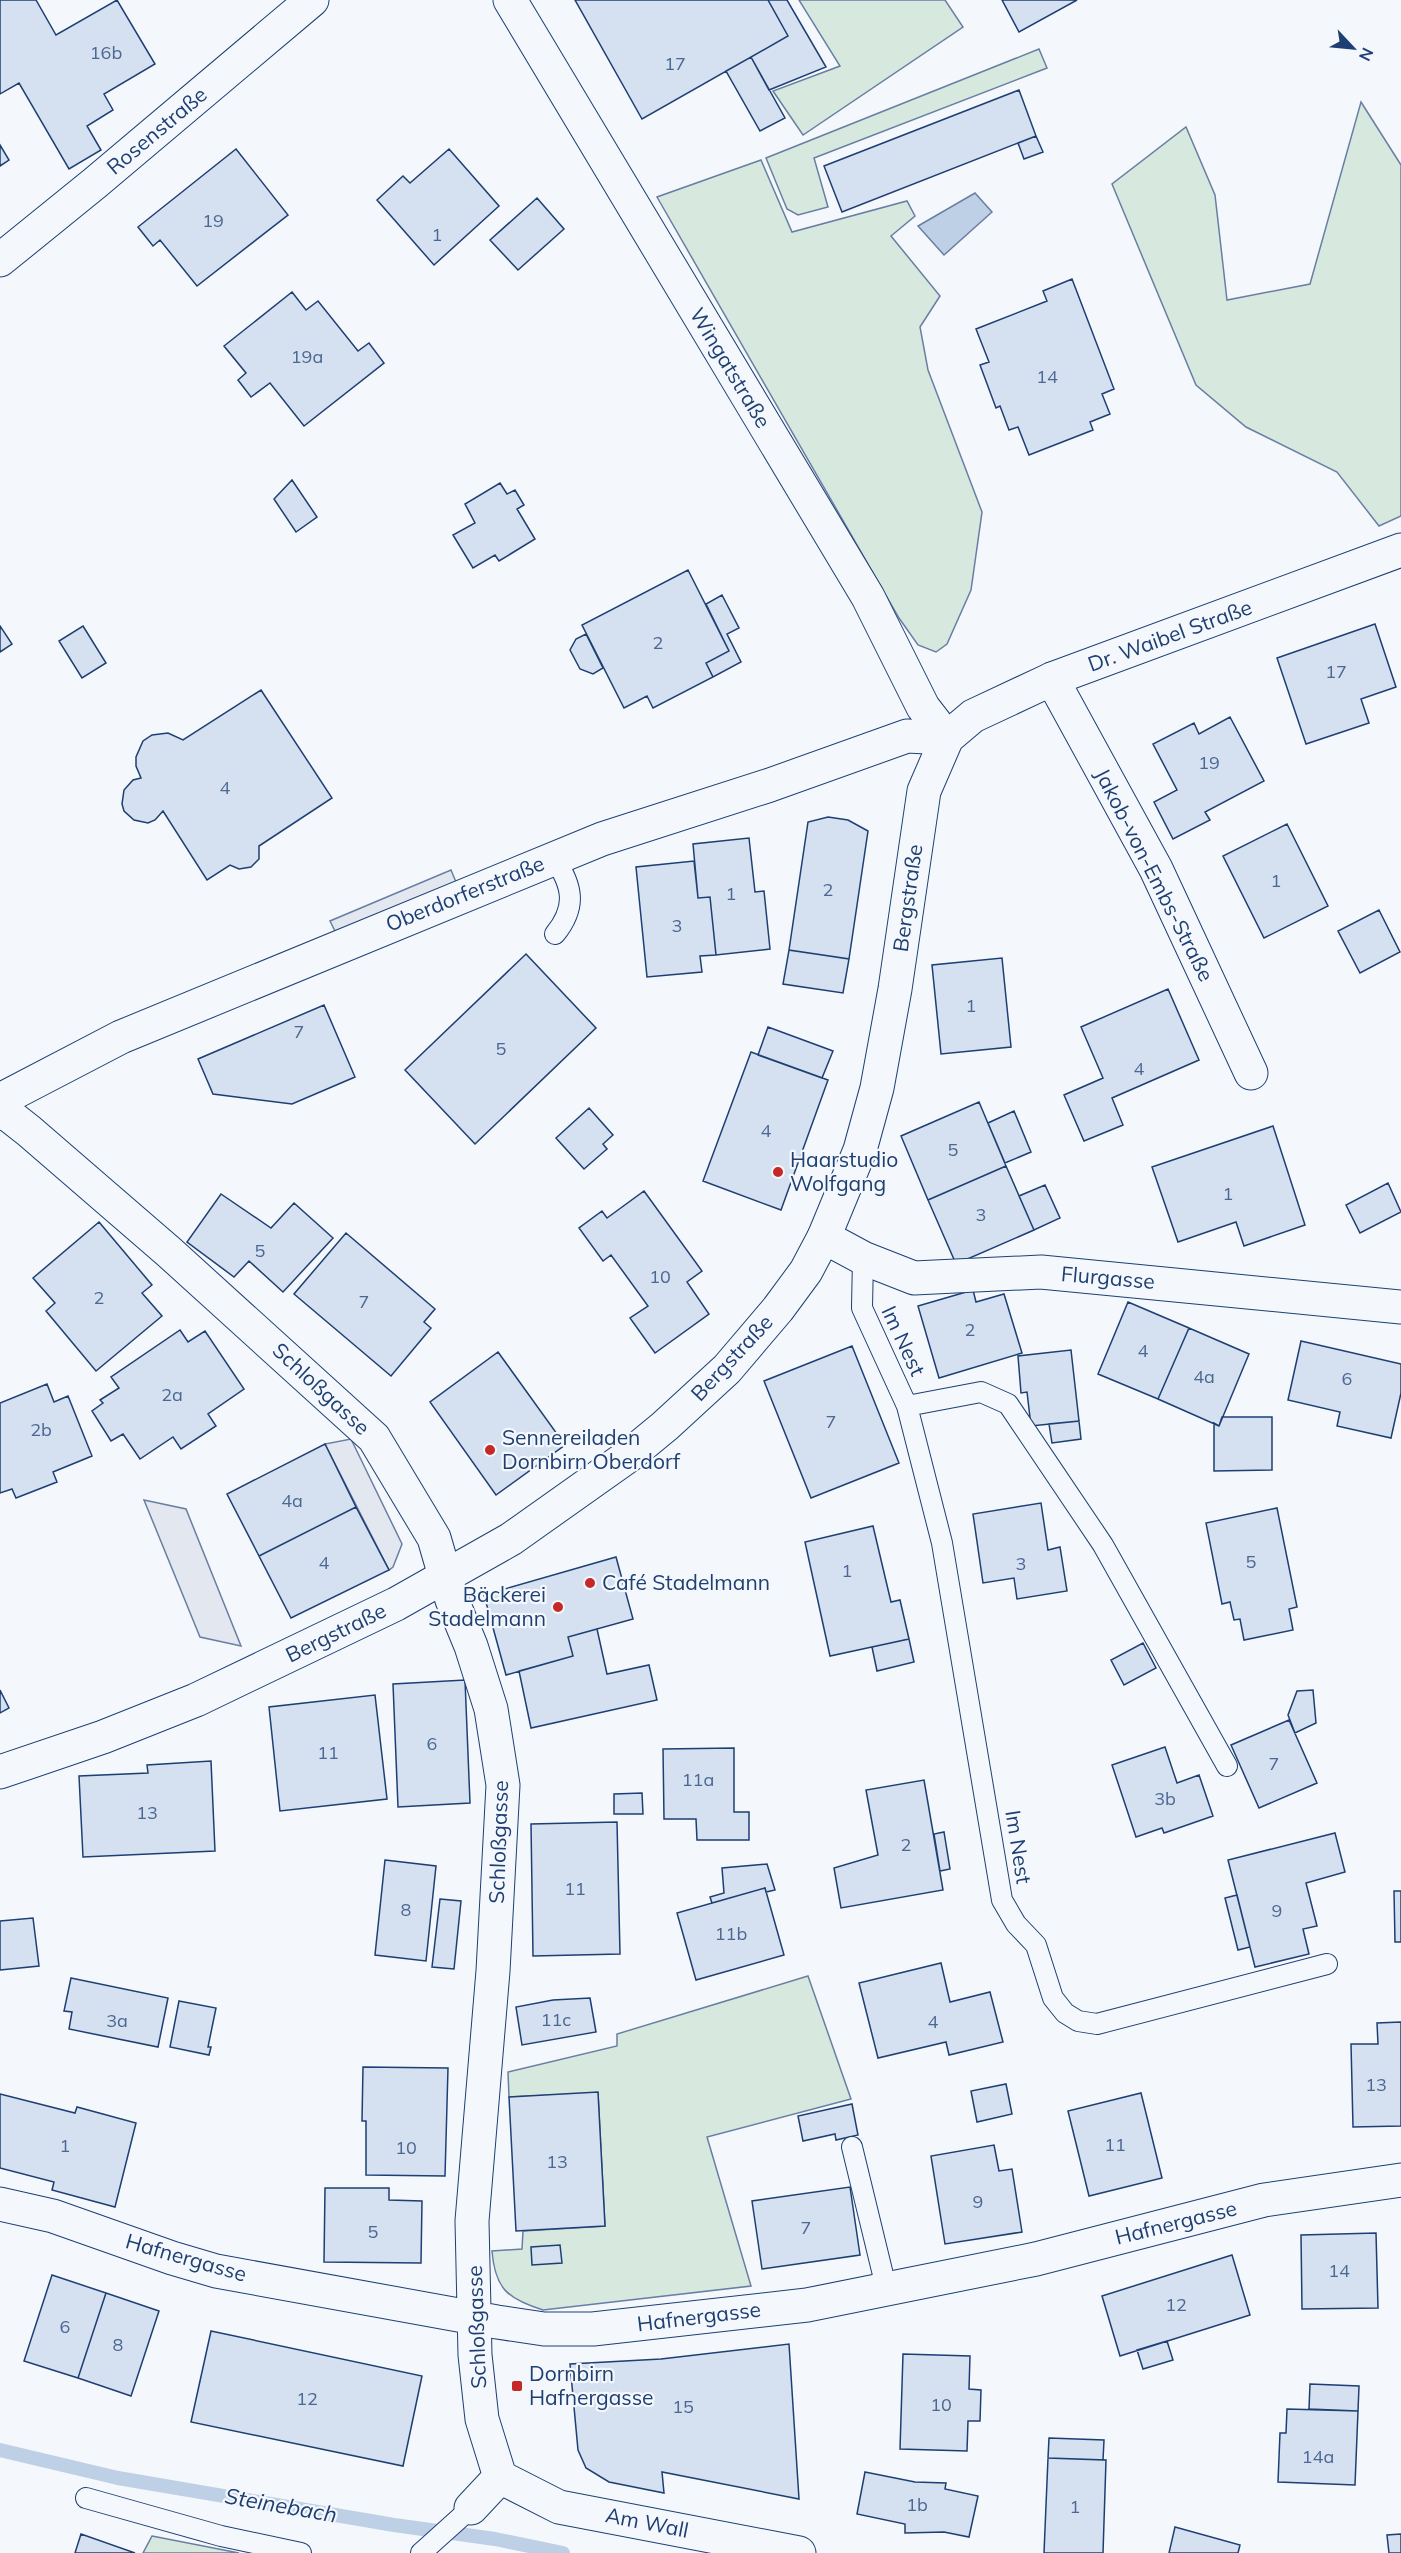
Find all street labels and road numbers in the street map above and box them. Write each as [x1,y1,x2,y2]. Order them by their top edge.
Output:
street label: Rosenstraße [101,81,212,180]
street label: Wingatstraße [685,303,777,432]
street label: Dr. Waibel Straße [1084,593,1255,677]
street label: Jakob-von-Embs-Straße [1090,764,1220,985]
street label: Bergstraße [887,842,927,953]
street label: Oberdorferstraße [382,849,548,937]
street label: Flurgasse [1060,1260,1156,1294]
street label: Im Nest [876,1301,931,1380]
street label: Bergstraße [685,1309,778,1406]
street label: Schloßgasse [268,1337,376,1440]
street label: Bergstraße [281,1597,390,1668]
street label: Schloßgasse [483,1780,513,1904]
street label: Im Nest [1000,1808,1038,1885]
street label: Hafnergasse [1112,2194,1239,2250]
street label: Hafnergasse [123,2227,250,2287]
street label: Schloßgasse [461,2265,491,2389]
street label: Hafnergasse [635,2296,762,2336]
street label: Am Wall [603,2501,691,2543]

